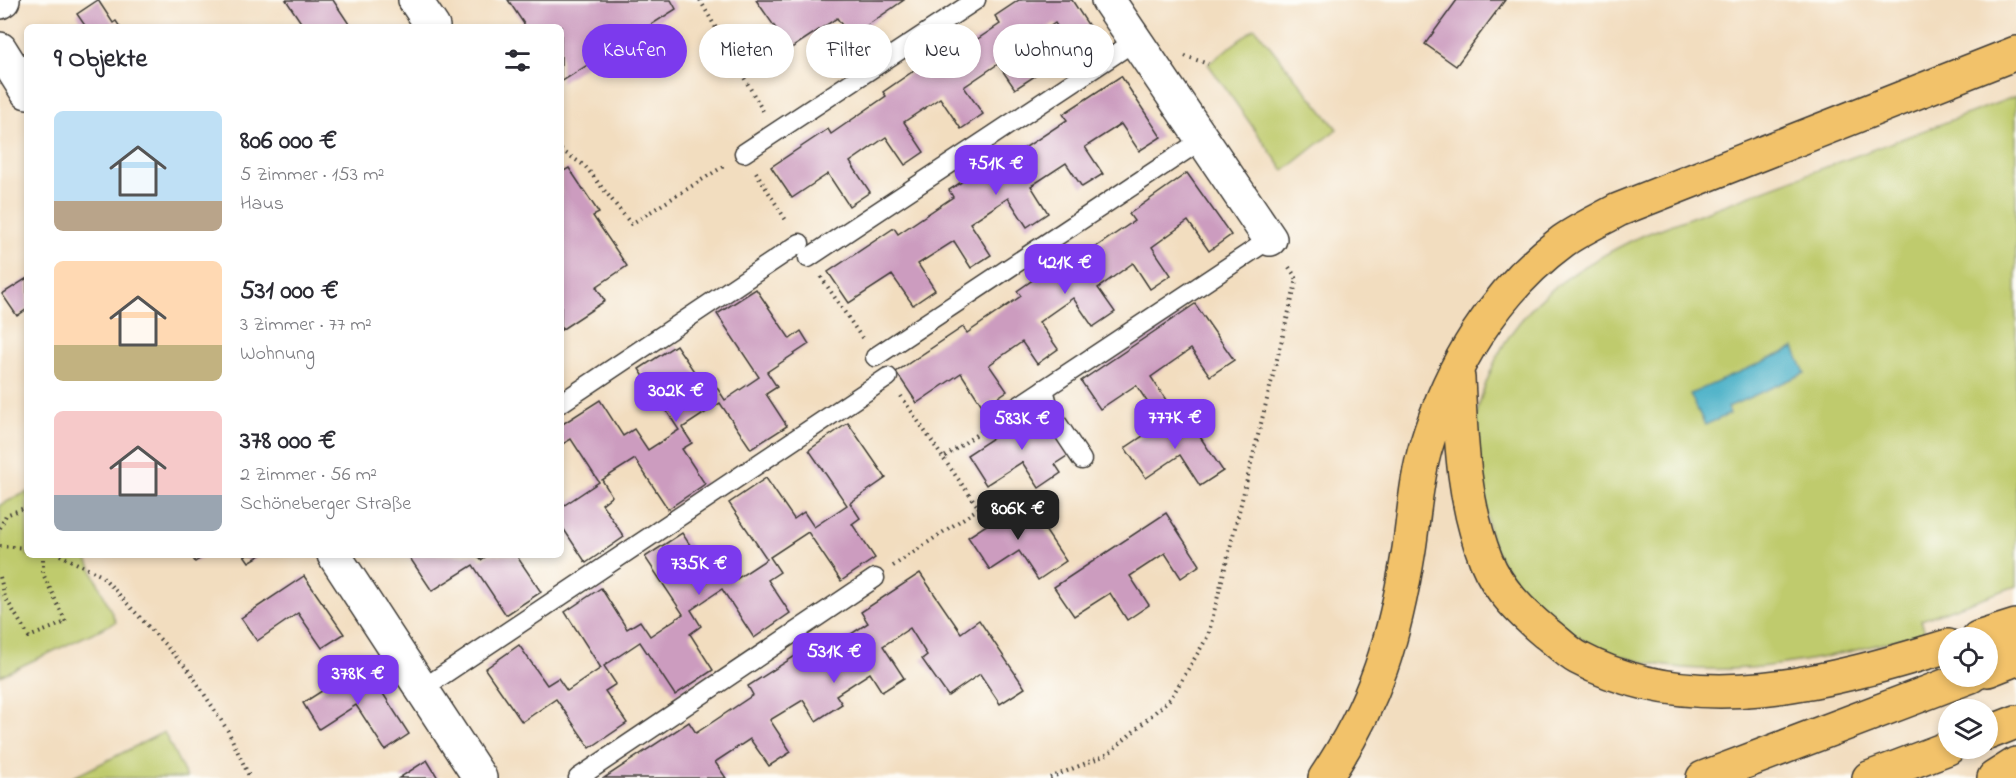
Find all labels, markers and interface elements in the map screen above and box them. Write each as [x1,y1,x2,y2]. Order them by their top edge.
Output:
chip: Kaufen [582,24,687,78]
chip: Mieten [699,24,794,78]
chip: Filter [806,24,892,78]
chip: Neu [904,24,981,78]
chip: Wohnung [993,24,1114,78]
text: 9 Objekte [54,41,147,79]
icon: filters [501,44,534,77]
text: 806 000 € [240,123,337,161]
icon: home [102,135,174,207]
pin: 751K € [947,145,1045,196]
text: 751K € [969,150,1023,179]
text: 5 Zimmer · 153 m² [240,161,384,190]
text: Haus [240,190,284,219]
pin: 421K € [1016,244,1114,295]
text: 421K € [1038,249,1092,278]
text: 531 000 € [240,273,339,311]
icon: home [102,285,174,357]
text: 3 Zimmer · 77 m² [240,311,372,340]
text: Wohnung [240,340,315,369]
pin: 302K € [627,372,725,423]
text: 302K € [648,377,704,406]
pin: 777K € [1126,399,1224,450]
pin: 583K € [973,400,1071,451]
text: 777K € [1148,404,1202,433]
text: 583K € [994,405,1050,434]
text: 378 000 € [240,423,336,461]
icon: home [102,435,174,507]
text: 2 Zimmer · 56 m² [240,461,377,490]
text: Schöneberger Straße [240,490,411,519]
pin: 806K € [969,490,1067,541]
text: 806K € [991,495,1045,524]
pin: 735K € [650,545,748,596]
text: 735K € [671,550,727,579]
map controls [1938,627,1998,759]
button: locate [1938,627,1998,687]
pin: 531K € [785,633,883,684]
text: 531K € [807,638,861,667]
pin: 378K € [309,655,407,706]
text: 378K € [332,660,384,689]
button: layers [1938,699,1998,759]

